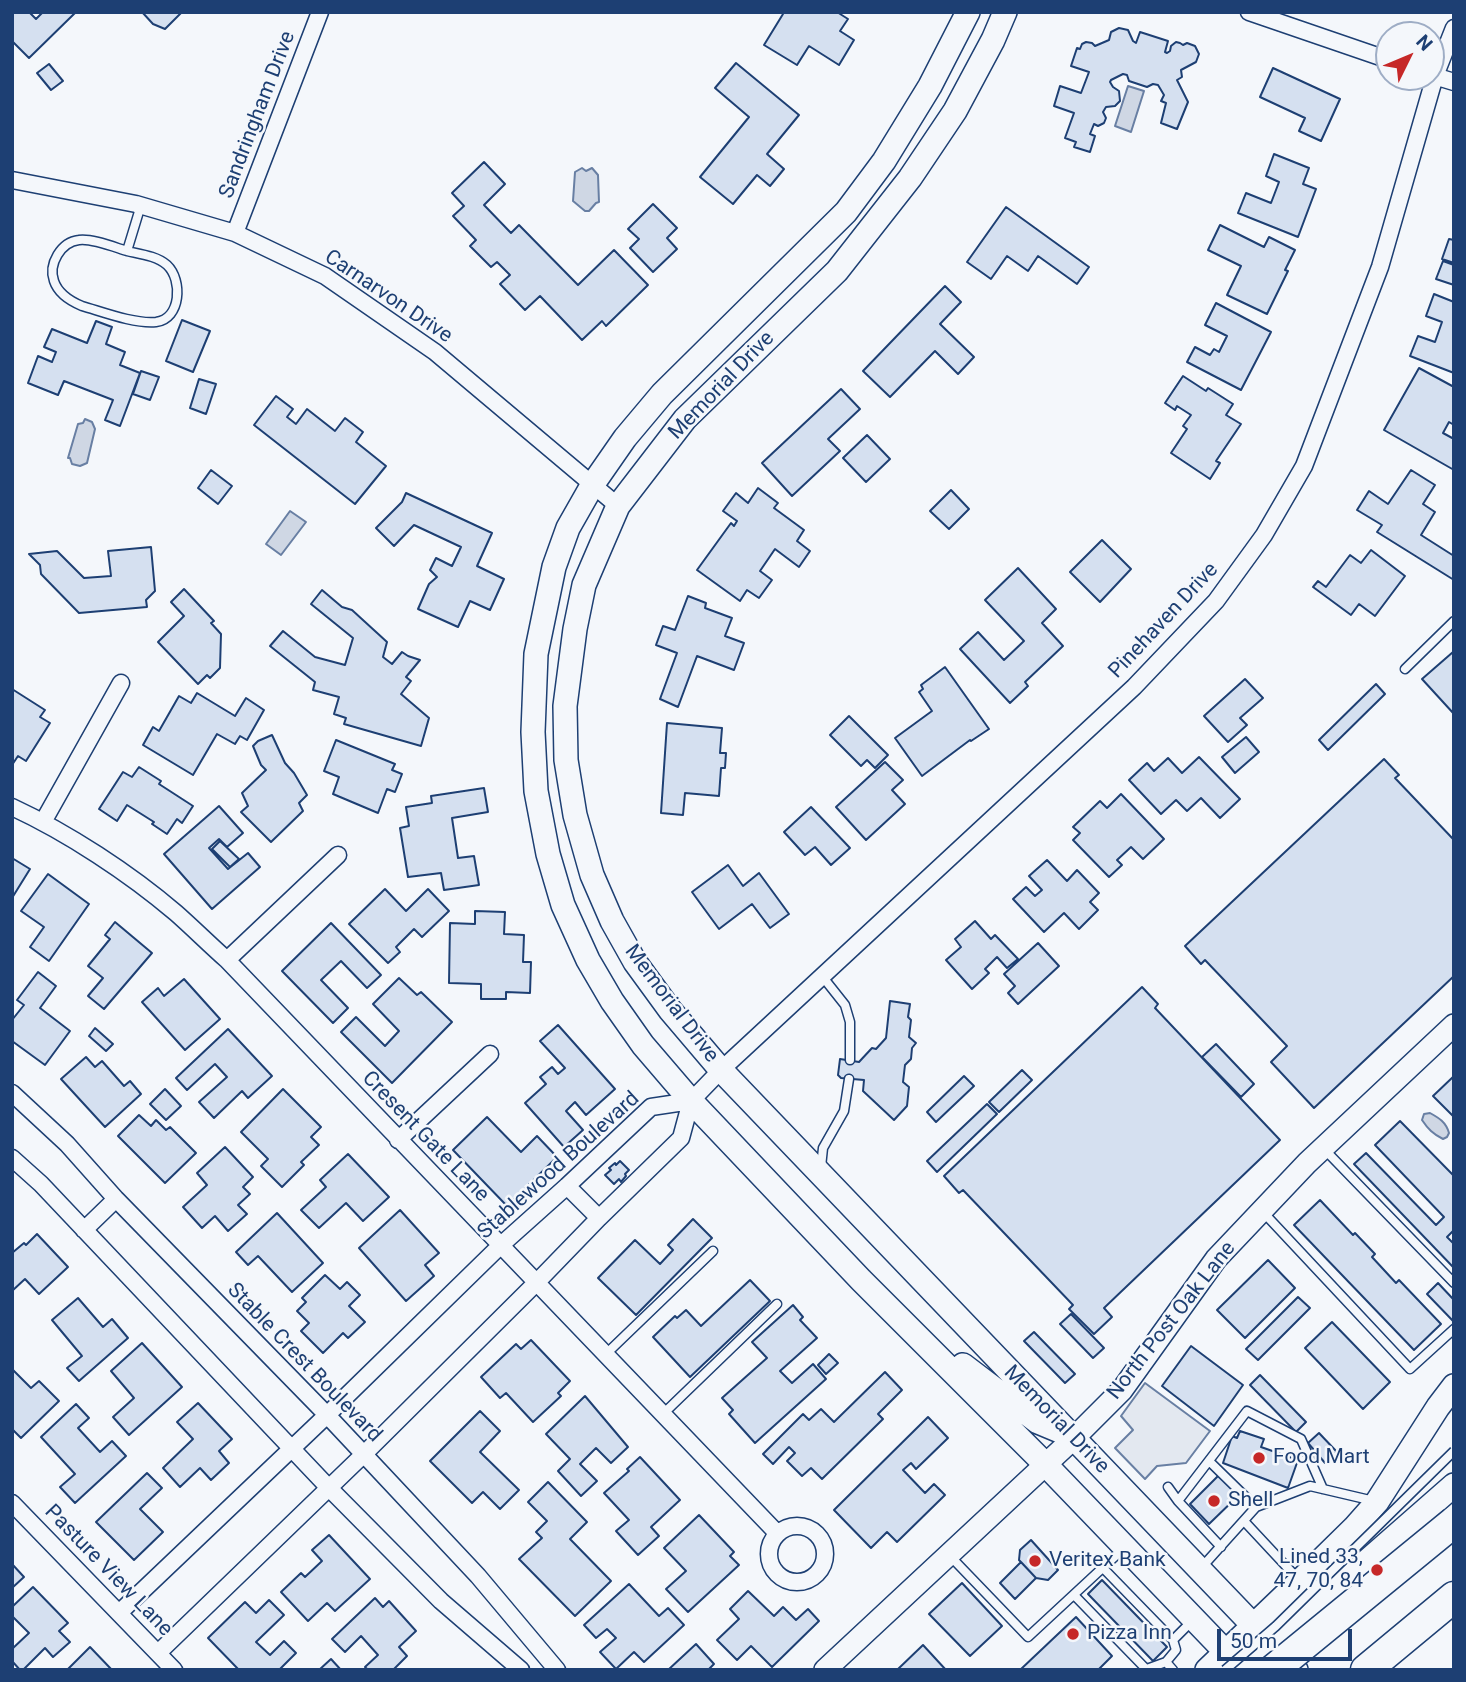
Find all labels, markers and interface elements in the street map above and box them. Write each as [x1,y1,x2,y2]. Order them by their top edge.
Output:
north arrow [1375,21,1445,91]
street label: Sandringham Drive [215,28,301,202]
text: N [1411,30,1437,55]
street label: Carnarvon Drive [319,245,457,349]
street label: Memorial Drive [664,327,780,445]
street label: Pinehaven Drive [1104,558,1224,684]
street label: Memorial Drive [619,940,723,1068]
street label: Cresent Gate Lane [356,1066,494,1208]
street label: Stablewood Boulevard [473,1087,645,1245]
street label: North Post Oak Lane [1103,1237,1241,1405]
street label: Stable Crest Boulevard [221,1278,387,1448]
street label: Memorial Drive [998,1361,1114,1479]
place label: Food Mart [1273,1445,1370,1471]
marker: Food Mart [1251,1450,1267,1466]
place label: Shell [1228,1488,1273,1514]
marker: Shell [1206,1493,1222,1509]
street label: Pasture View Lane [39,1500,177,1642]
place label: Lined 33, 47, 70, 84 [1274,1545,1363,1595]
place label: Veritex Bank [1049,1548,1166,1574]
marker: Veritex Bank [1027,1553,1043,1569]
marker: Lined 33, 47, 70, 84 [1369,1562,1385,1578]
scale bar [1221,1616,1356,1660]
place label: Pizza Inn [1087,1621,1172,1647]
marker: Pizza Inn [1065,1626,1081,1642]
text: 50 m [1230,1629,1277,1653]

